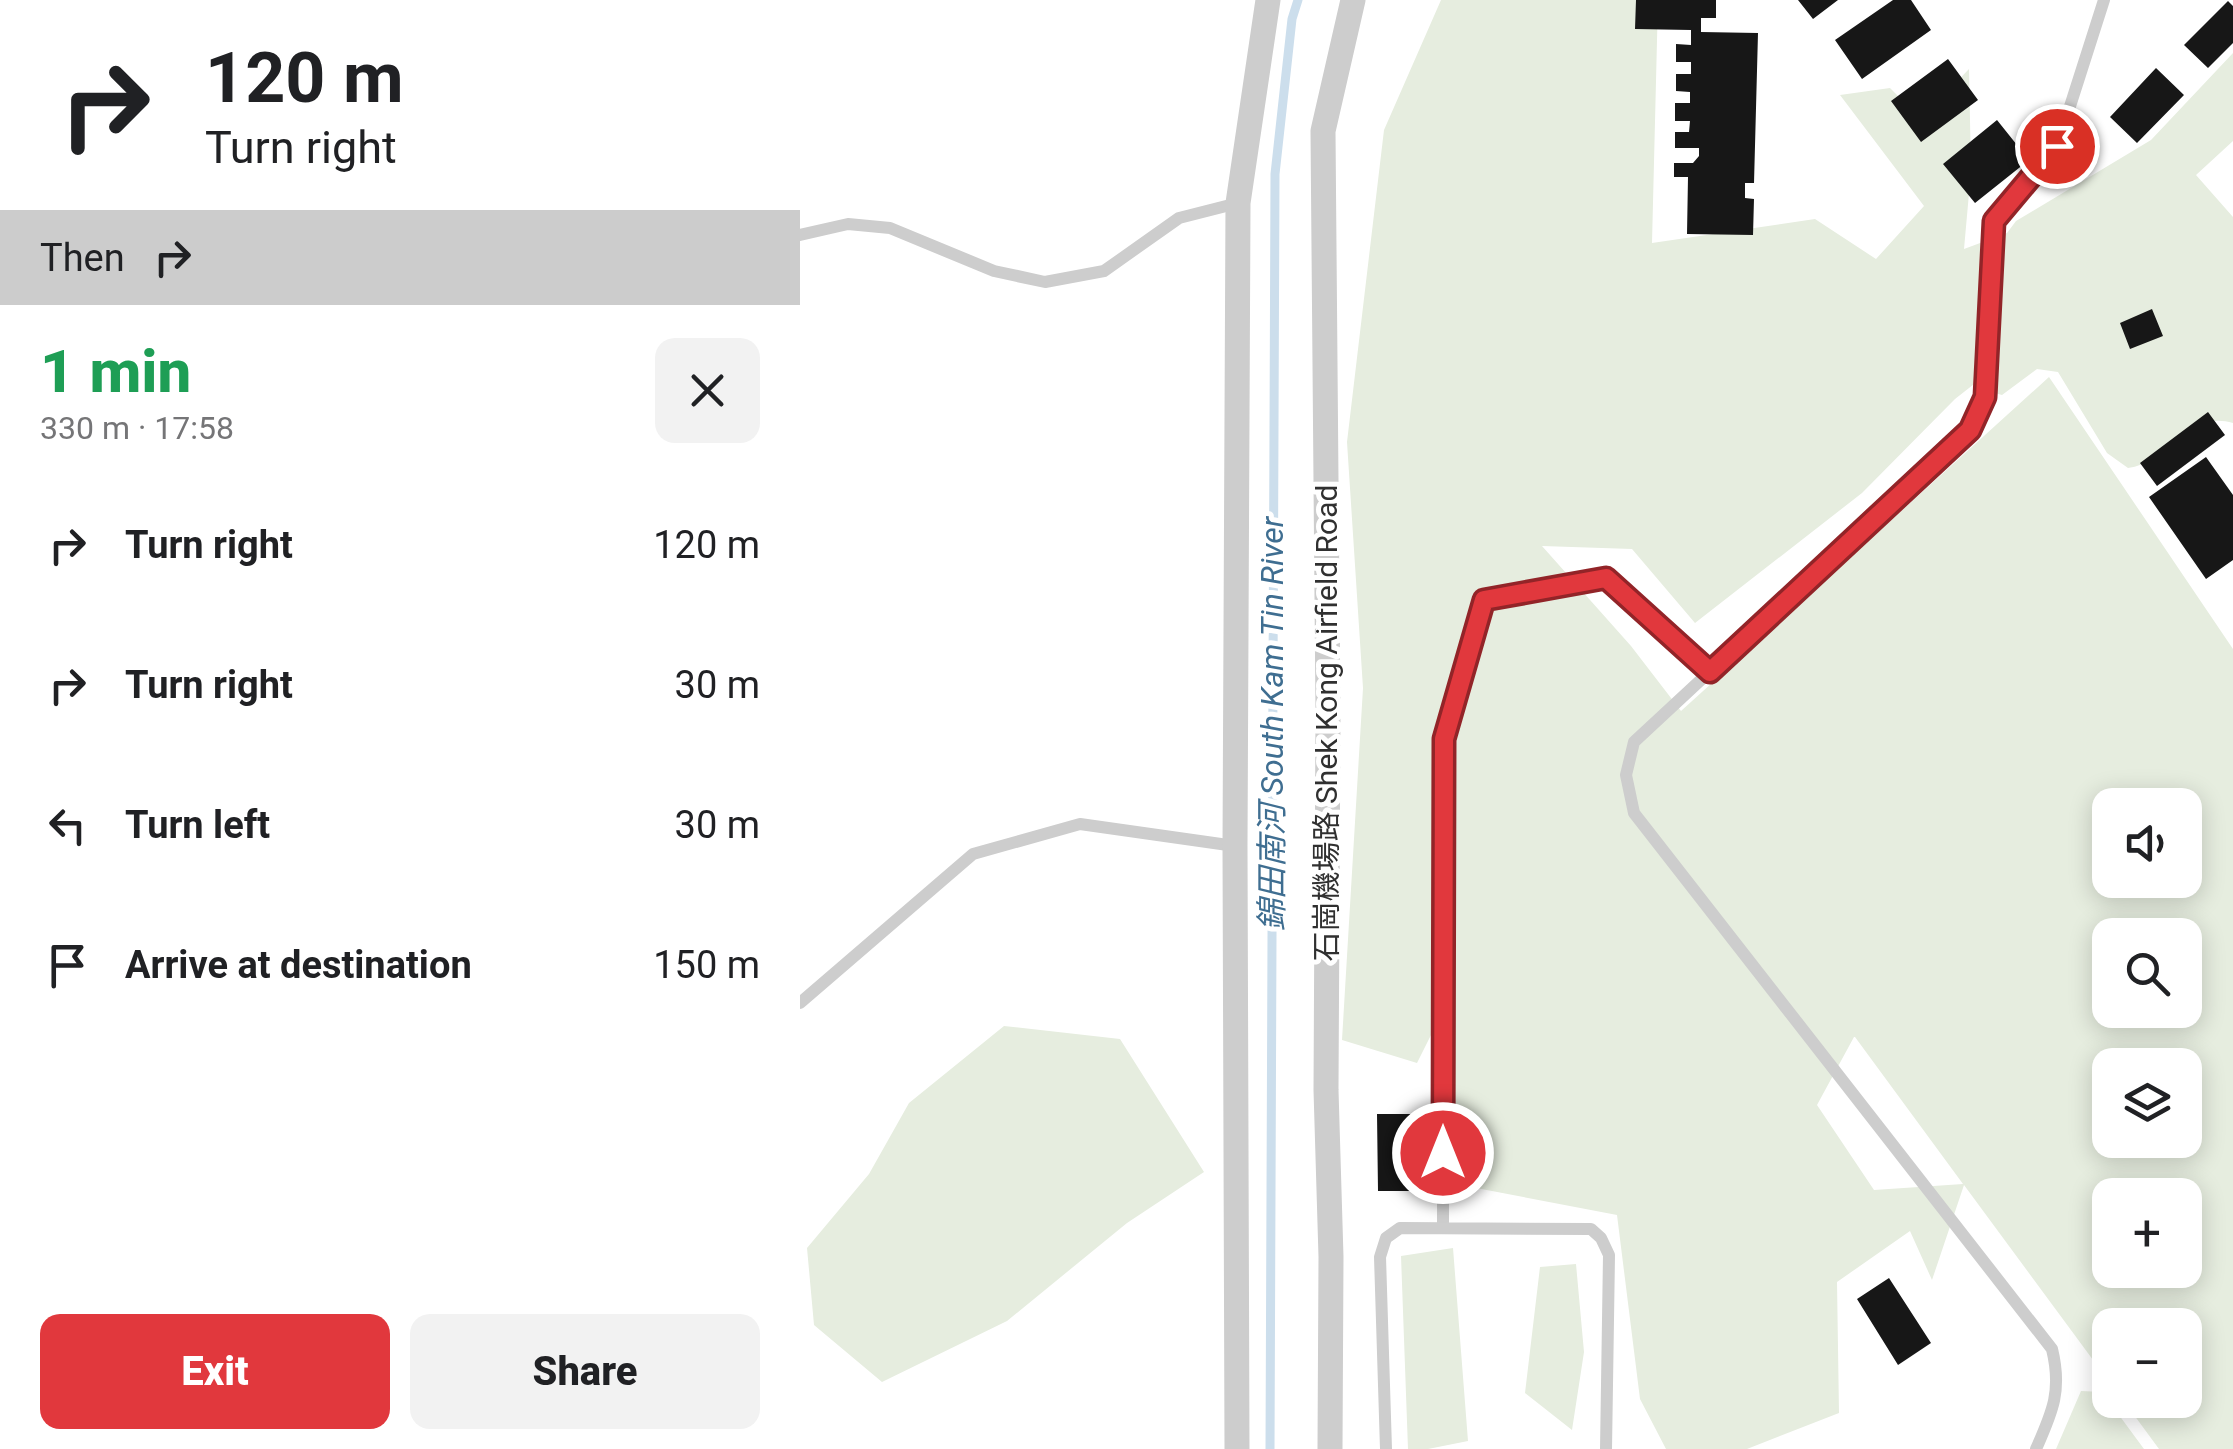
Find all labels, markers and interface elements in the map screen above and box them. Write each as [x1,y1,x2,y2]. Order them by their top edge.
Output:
text: 120 m [205,37,404,119]
icon: right [40,40,170,170]
pin [2015,104,2100,189]
icon: arrive [2030,119,2085,174]
text: Turn right [205,121,397,174]
icon: right [145,230,200,285]
text: Then [40,236,125,280]
text: 1 min [40,336,191,407]
button: close [655,338,760,443]
text: 330 m · 17:58 [40,409,234,447]
street label: 石崗機場路 Shek Kong Airfield Road [1309,485,1344,961]
water label: 錦田南河 South Kam Tin River [1253,515,1291,931]
icon: right [40,518,95,573]
text: Turn right [125,523,293,567]
text: 120 m [653,523,760,567]
icon: right [40,658,95,713]
text: Turn right [125,663,293,707]
text: 30 m [675,663,760,707]
map controls [2092,788,2202,1418]
button: sound [2092,788,2202,898]
icon: left [40,798,95,853]
text: Turn left [125,803,270,847]
text: 30 m [675,803,760,847]
button: search [2092,918,2202,1028]
icon: arrive [40,938,95,993]
text: Arrive at destination [125,943,472,987]
text: 150 m [653,943,760,987]
button: layers [2092,1048,2202,1158]
position arrow [1391,1101,1495,1205]
button: + [2092,1178,2202,1288]
button: − [2092,1308,2202,1418]
button: Exit [40,1314,390,1429]
button: Share [410,1314,760,1429]

